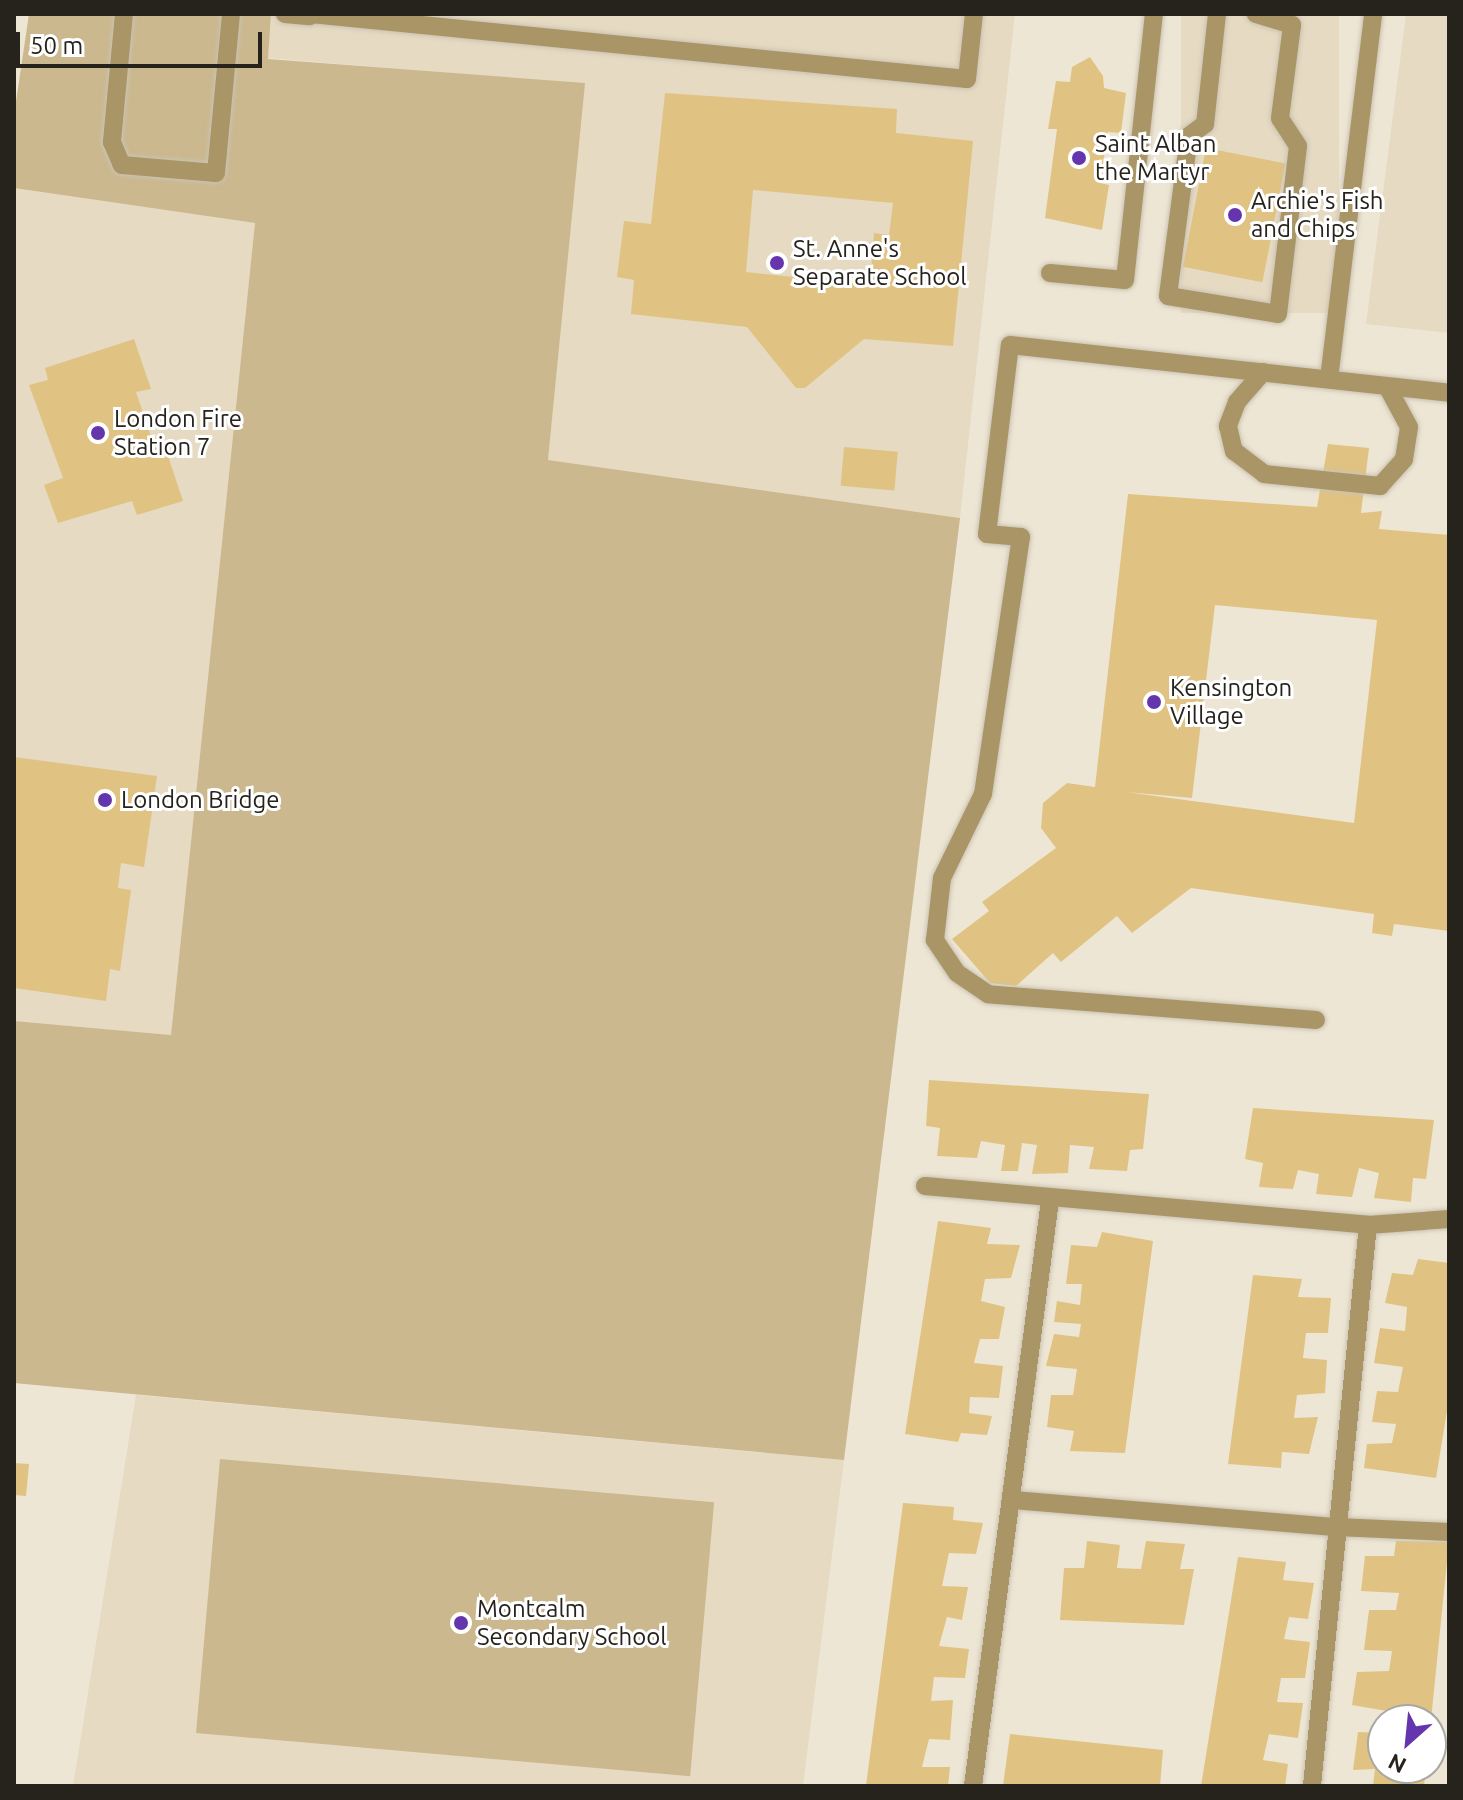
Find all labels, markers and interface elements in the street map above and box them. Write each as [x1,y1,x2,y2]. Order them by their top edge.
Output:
scale bar [20,16,266,66]
text: 50 m [30,32,83,59]
place label: Saint Alban the Martyr [1095,130,1216,186]
marker: Saint Alban the Martyr [1070,149,1088,167]
place label: Archie's Fish and Chips [1251,187,1384,243]
marker: Archie's Fish and Chips [1226,206,1244,224]
place label: St. Anne's Separate School [793,235,967,291]
marker: St. Anne's Separate School [768,254,786,272]
place label: London Fire Station 7 [114,405,242,461]
marker: London Fire Station 7 [89,424,107,442]
place label: Kensington Village [1170,674,1292,730]
marker: Kensington Village [1145,693,1163,711]
place label: London Bridge [121,786,279,814]
marker: London Bridge [96,791,114,809]
place label: Montcalm Secondary School [477,1595,667,1651]
marker: Montcalm Secondary School [452,1614,470,1632]
north arrow [1367,1704,1447,1784]
text: N [1384,1749,1410,1779]

